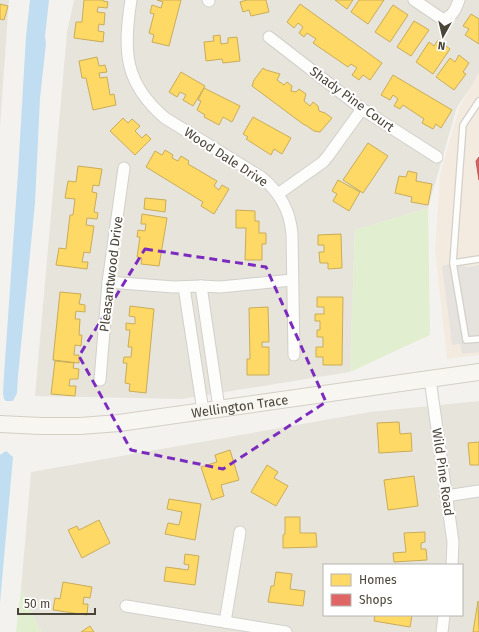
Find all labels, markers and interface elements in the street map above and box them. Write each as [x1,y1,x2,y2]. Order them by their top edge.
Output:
north arrow [423,16,463,56]
text: N [437,38,446,52]
street label: Shady Pine Court [307,63,397,135]
street label: Wood Dale Drive [181,124,271,190]
street label: Pleasantwood Drive [96,215,126,333]
street label: Wellington Trace [190,392,289,420]
street label: Wild Pine Road [429,427,457,517]
legend [323,564,463,616]
text: Homes [359,573,397,587]
scale bar [18,590,95,616]
text: Shops [359,593,393,607]
text: 50 m [24,597,50,611]

